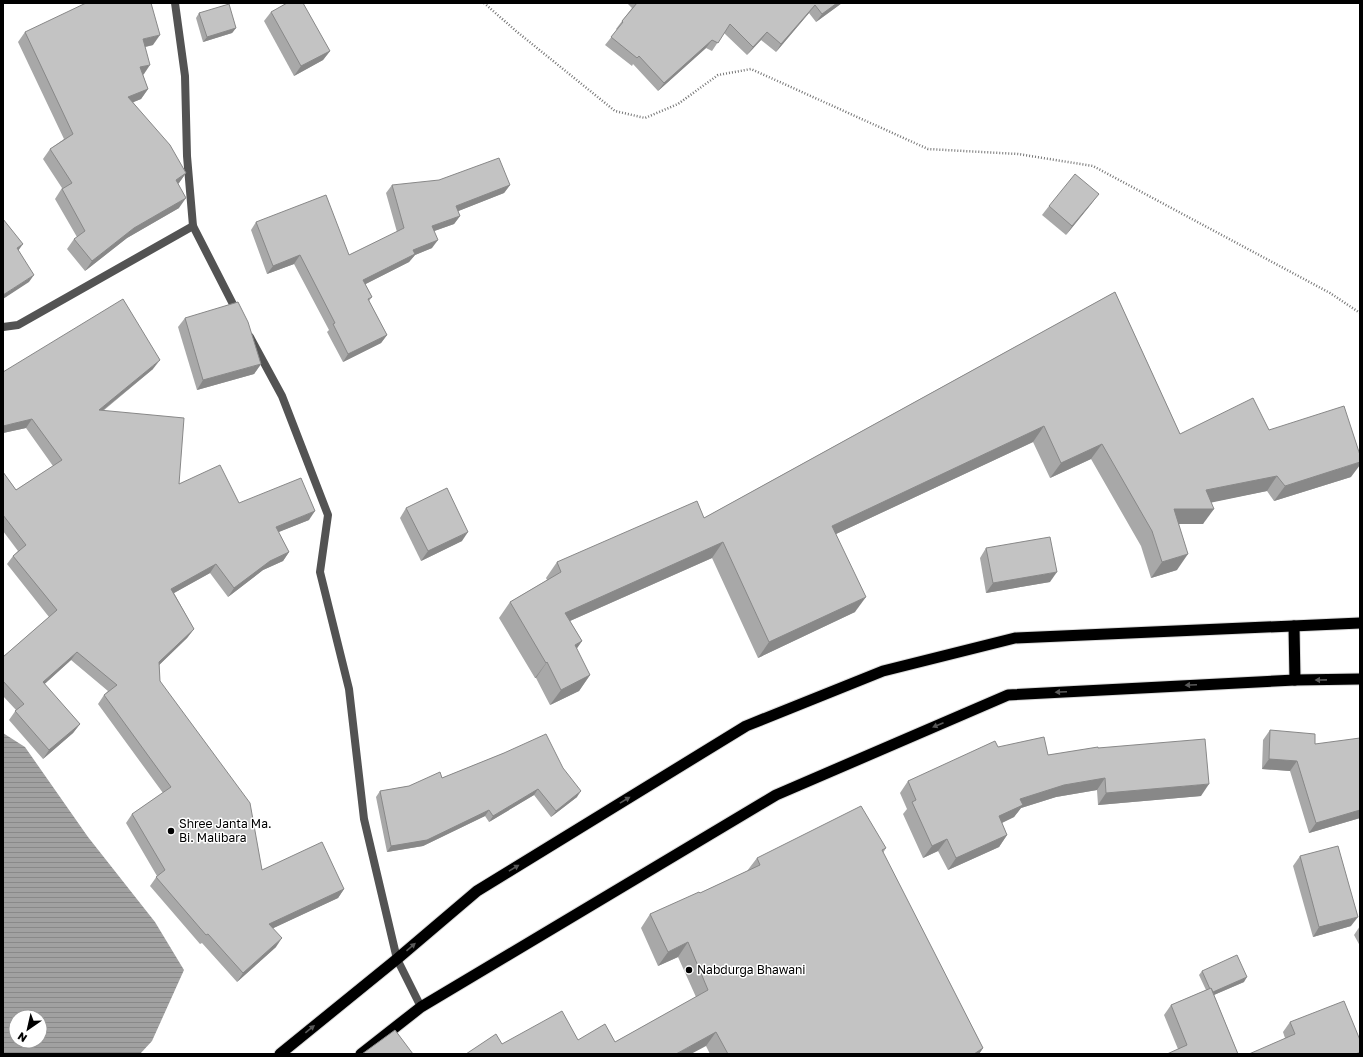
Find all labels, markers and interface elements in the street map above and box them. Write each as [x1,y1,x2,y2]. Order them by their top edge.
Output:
one-way arrow [1314,677,1327,683]
one-way arrow [1185,682,1197,689]
one-way arrow [1054,689,1067,695]
one-way arrow [932,722,943,728]
one-way arrow [619,797,631,804]
place label: Shree Janta Ma. Bi. Malibara [179,816,272,845]
marker: Shree Janta Ma. Bi. Malibara [166,826,176,836]
one-way arrow [508,865,520,872]
one-way arrow [406,943,416,952]
place label: Nabdurga Bhawani [697,962,806,977]
marker: Nabdurga Bhawani [684,965,694,975]
north arrow [8,1009,48,1049]
one-way arrow [305,1025,316,1034]
text: N [15,1030,29,1045]

